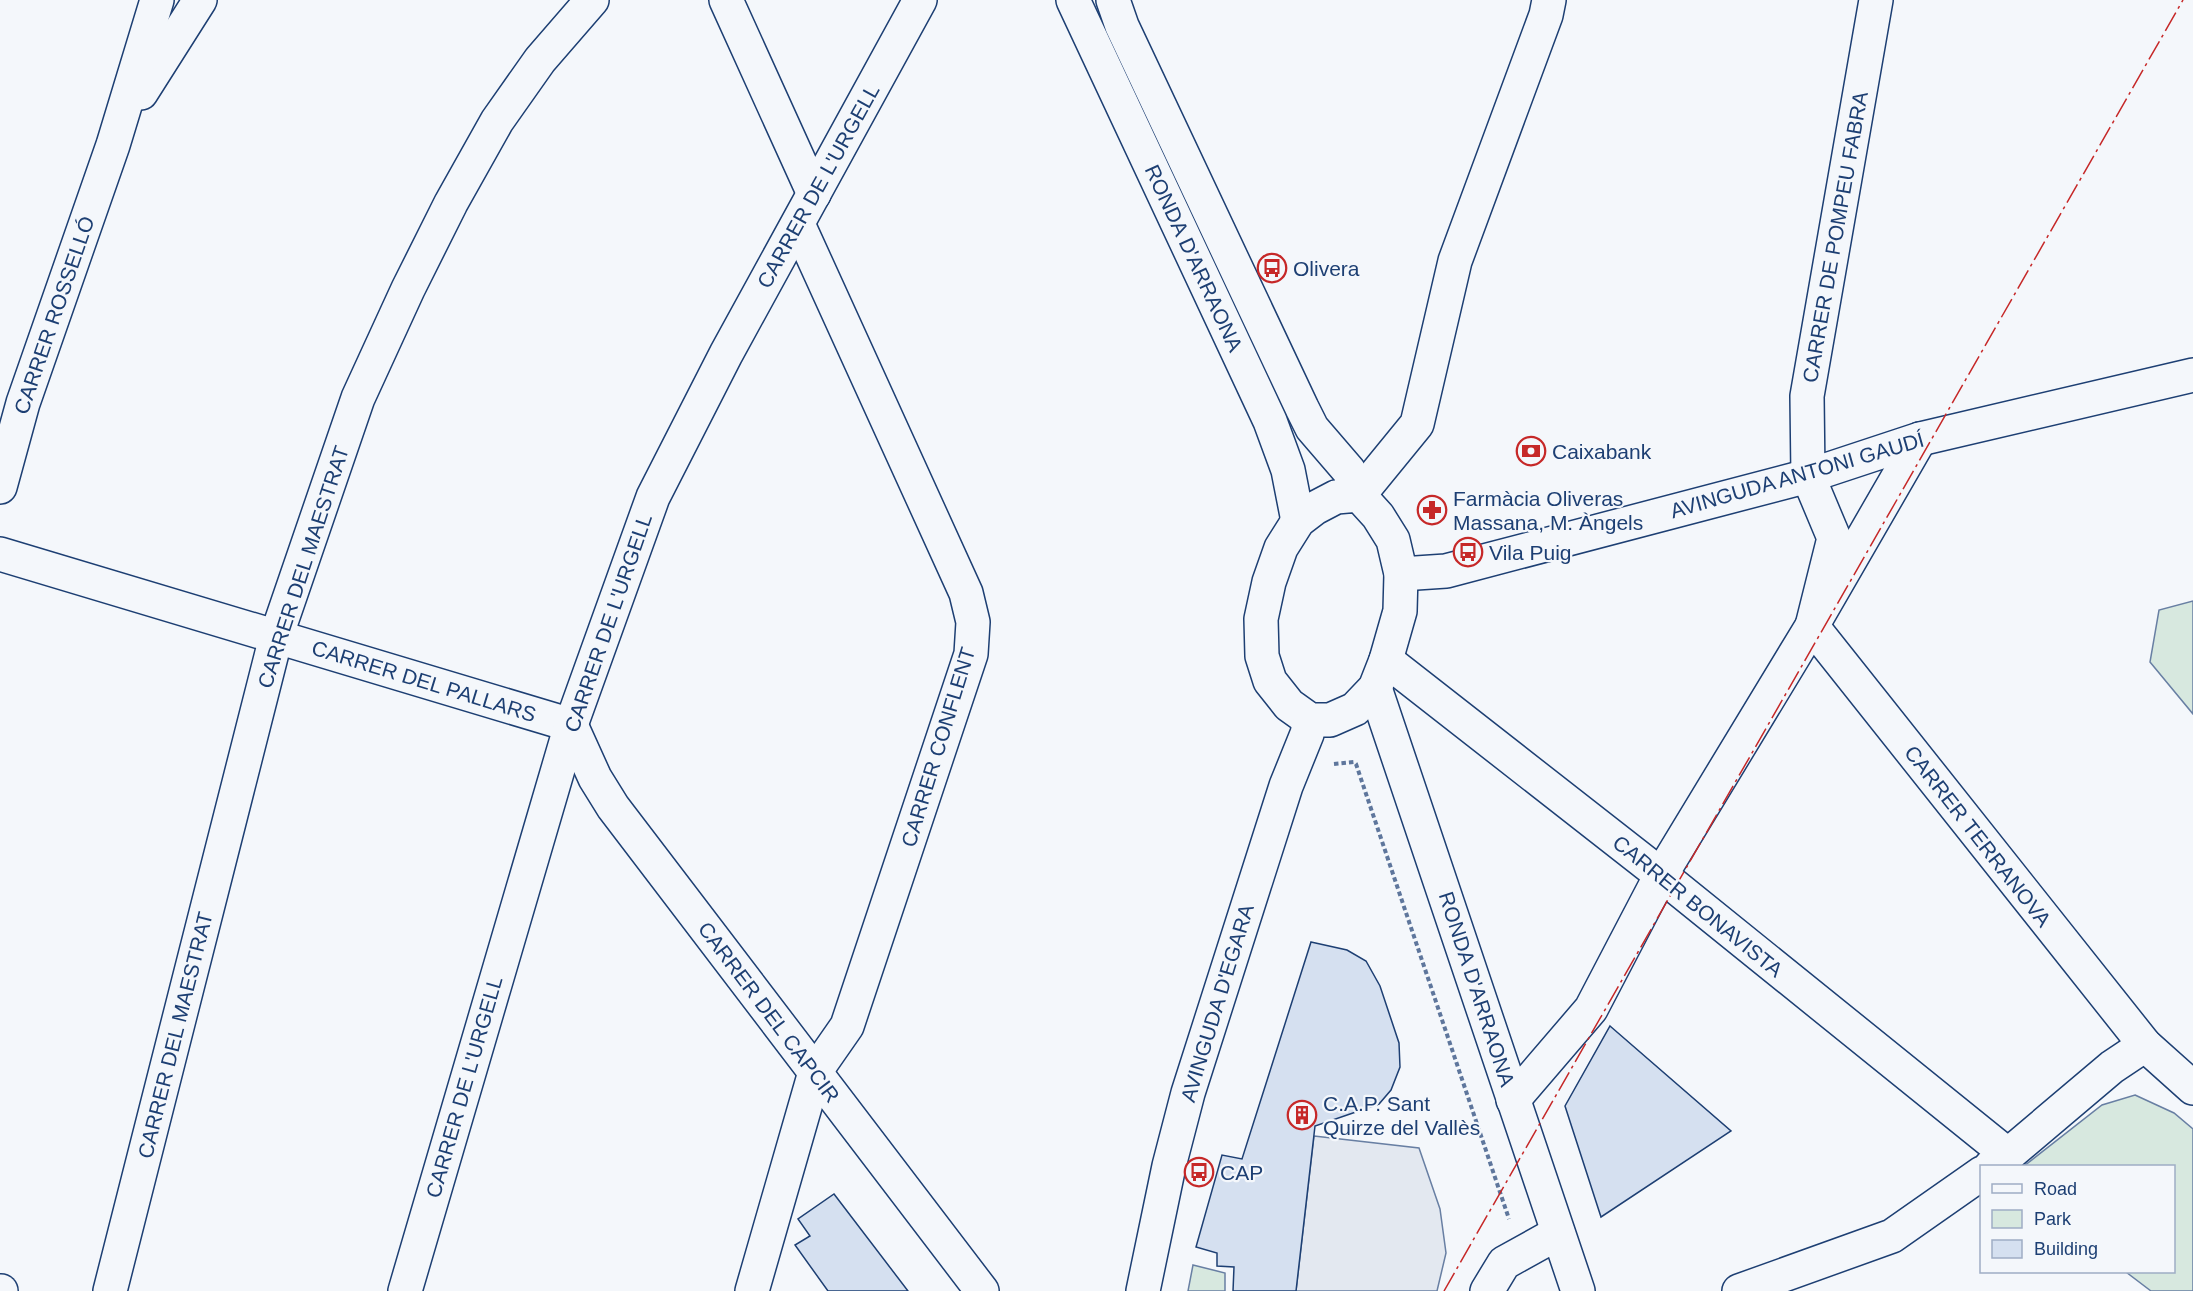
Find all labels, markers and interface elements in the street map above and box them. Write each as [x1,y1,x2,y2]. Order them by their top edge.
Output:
street label: CARRER DE L'URGELL [752,80,884,292]
street label: CARRER DE POMPEU FABRA [1798,90,1872,384]
street label: RONDA D'ARRAONA [1141,161,1247,355]
street label: CARRER ROSSELLÓ [9,213,99,417]
bus stop icon: Olivera [1256,252,1288,284]
place label: Olivera [1293,257,1360,280]
street label: AVINGUDA ANTONI GAUDÍ [1667,428,1927,522]
bank icon: Caixabank [1515,435,1547,467]
place label: Caixabank [1552,440,1652,463]
street label: CARRER DEL MAESTRAT [253,443,353,691]
place label: Farmàcia Oliveras Massana, M. Àngels [1453,487,1643,534]
pharmacy icon: Farmàcia Oliveras Massana, M. Àngels [1416,494,1448,526]
street label: CARRER DE L'URGELL [560,511,656,735]
bus stop icon: Vila Puig [1452,536,1484,568]
place label: Vila Puig [1489,541,1572,564]
street label: CARRER DEL PALLARS [309,636,539,726]
street label: CARRER CONFLENT [897,644,979,850]
street label: CARRER TERRANOVA [1900,741,2056,931]
street label: CARRER BONAVISTA [1609,830,1787,982]
street label: RONDA D'ARRAONA [1435,889,1519,1089]
street label: AVINGUDA D'EGARA [1176,901,1258,1105]
street label: CARRER DEL MAESTRAT [133,909,217,1161]
street label: CARRER DEL CAPCIR [694,917,844,1107]
street label: CARRER DE L'URGELL [421,974,507,1200]
place label: C.A.P. Sant Quirze del Vallès [1323,1092,1480,1139]
building icon: C.A.P. Sant Quirze del Vallès [1286,1099,1318,1131]
bus stop icon: CAP [1183,1156,1215,1188]
place label: CAP [1220,1161,1263,1184]
legend [1980,1165,2175,1273]
text: Road [2034,1179,2077,1199]
text: Park [2034,1209,2072,1229]
text: Building [2034,1239,2098,1259]

